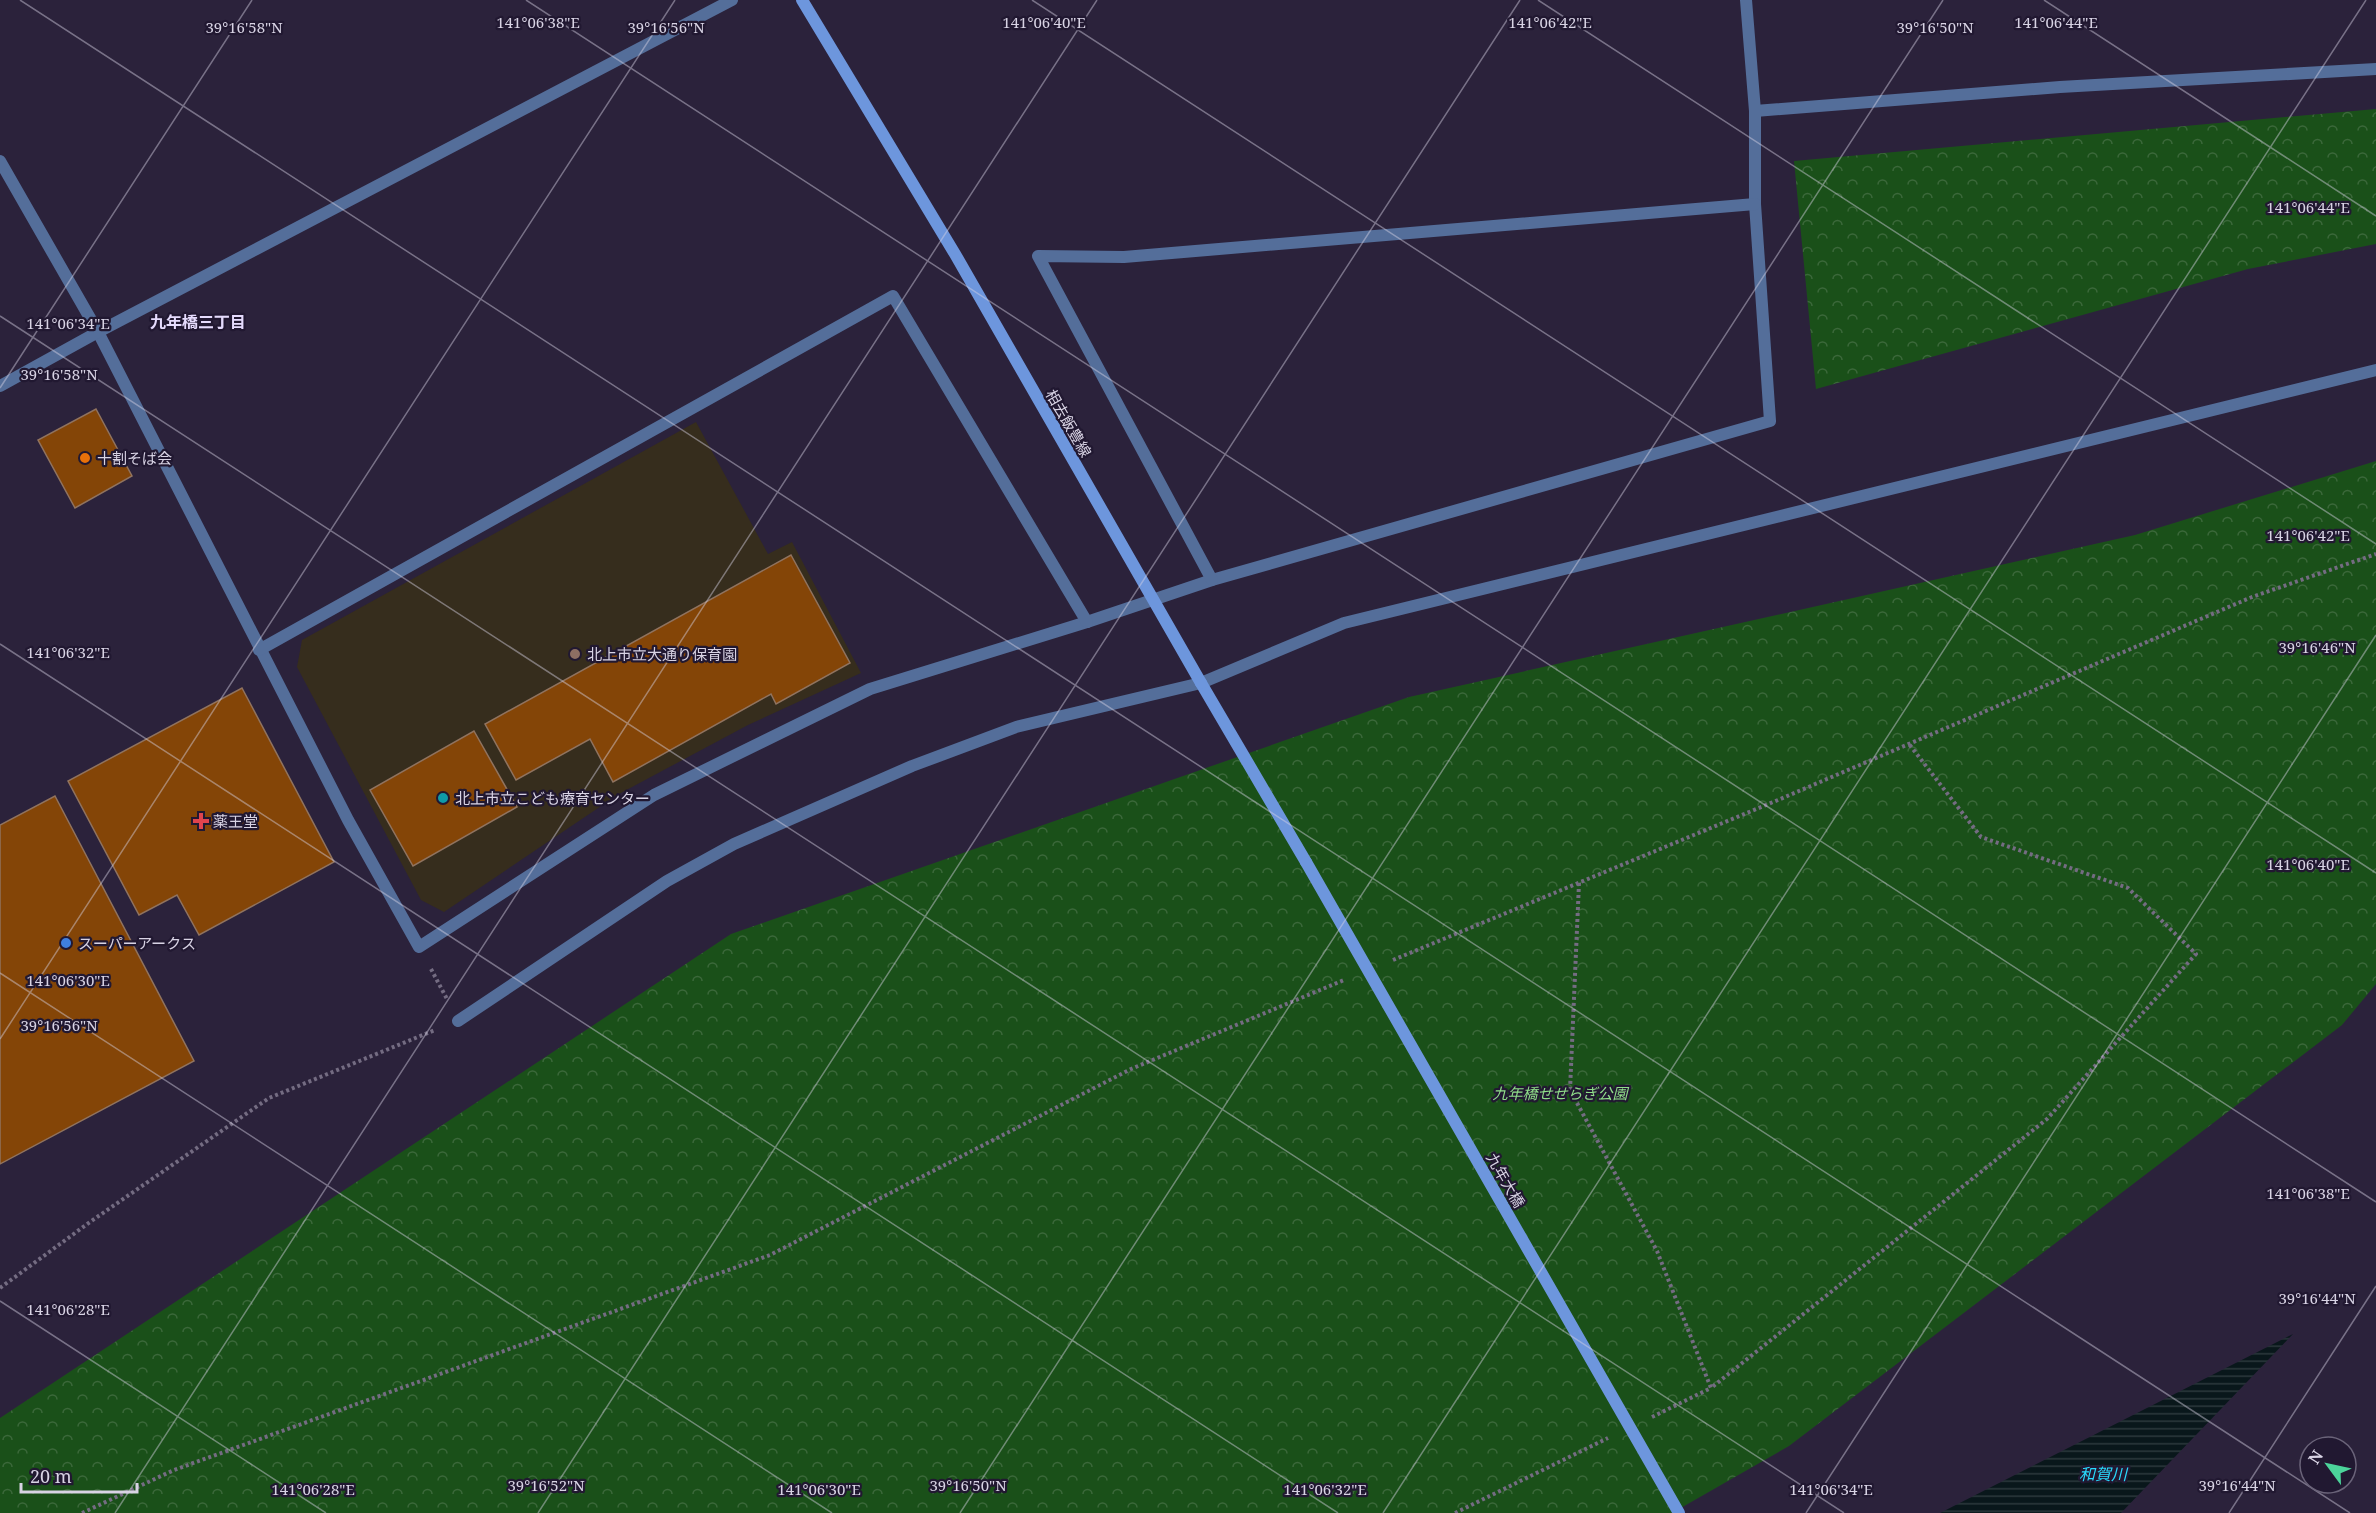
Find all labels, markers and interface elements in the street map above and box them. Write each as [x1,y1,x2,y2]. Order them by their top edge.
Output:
text: 141°06'38"E [496,12,580,32]
text: 141°06'40"E [1002,12,1086,32]
text: 141°06'42"E [1508,12,1592,32]
text: 141°06'44"E [2014,12,2098,32]
text: 39°16'58"N [205,17,283,37]
text: 39°16'56"N [627,17,705,37]
text: 39°16'50"N [1896,17,1974,37]
text: 141°06'44"E [2266,197,2350,217]
district label: 九年橋三丁目 [150,311,246,333]
text: 141°06'34"E [26,313,110,333]
text: 39°16'58"N [20,364,98,384]
street label: 相去飯豊線 [1042,386,1096,460]
place label: 十割そば会 [97,448,172,468]
marker: 十割そば会 [78,451,92,465]
text: 141°06'42"E [2266,525,2350,545]
text: 39°16'46"N [2278,637,2356,657]
text: 141°06'32"E [26,642,110,662]
place label: 北上市立大通り保育園 [587,644,737,664]
marker: 北上市立大通り保育園 [568,647,582,661]
place label: 北上市立こども療育センター [455,788,650,808]
marker: 北上市立こども療育センター [436,791,450,805]
place label: 薬王堂 [213,811,258,831]
marker: 薬王堂 [194,814,208,828]
text: 141°06'40"E [2266,854,2350,874]
place label: スーパーアークス [78,933,196,953]
marker: スーパーアークス [59,936,73,950]
text: 141°06'30"E [26,970,110,990]
text: 39°16'56"N [20,1015,98,1035]
park label: 九年橋せせらぎ公園 [1492,1083,1629,1103]
street label: 九年大橋 [1482,1149,1530,1211]
text: 141°06'38"E [2266,1183,2350,1203]
text: 39°16'44"N [2278,1288,2356,1308]
text: 141°06'28"E [26,1299,110,1319]
north arrow [2298,1435,2358,1495]
text: N [2303,1445,2328,1468]
scale bar [21,1456,136,1494]
water label: 和賀川 [2079,1463,2129,1485]
text: 20 m [30,1464,72,1488]
text: 39°16'52"N [507,1475,585,1495]
text: 39°16'50"N [929,1475,1007,1495]
text: 39°16'44"N [2198,1475,2276,1495]
text: 141°06'28"E [271,1479,355,1499]
text: 141°06'30"E [777,1479,861,1499]
text: 141°06'32"E [1283,1479,1367,1499]
text: 141°06'34"E [1789,1479,1873,1499]

